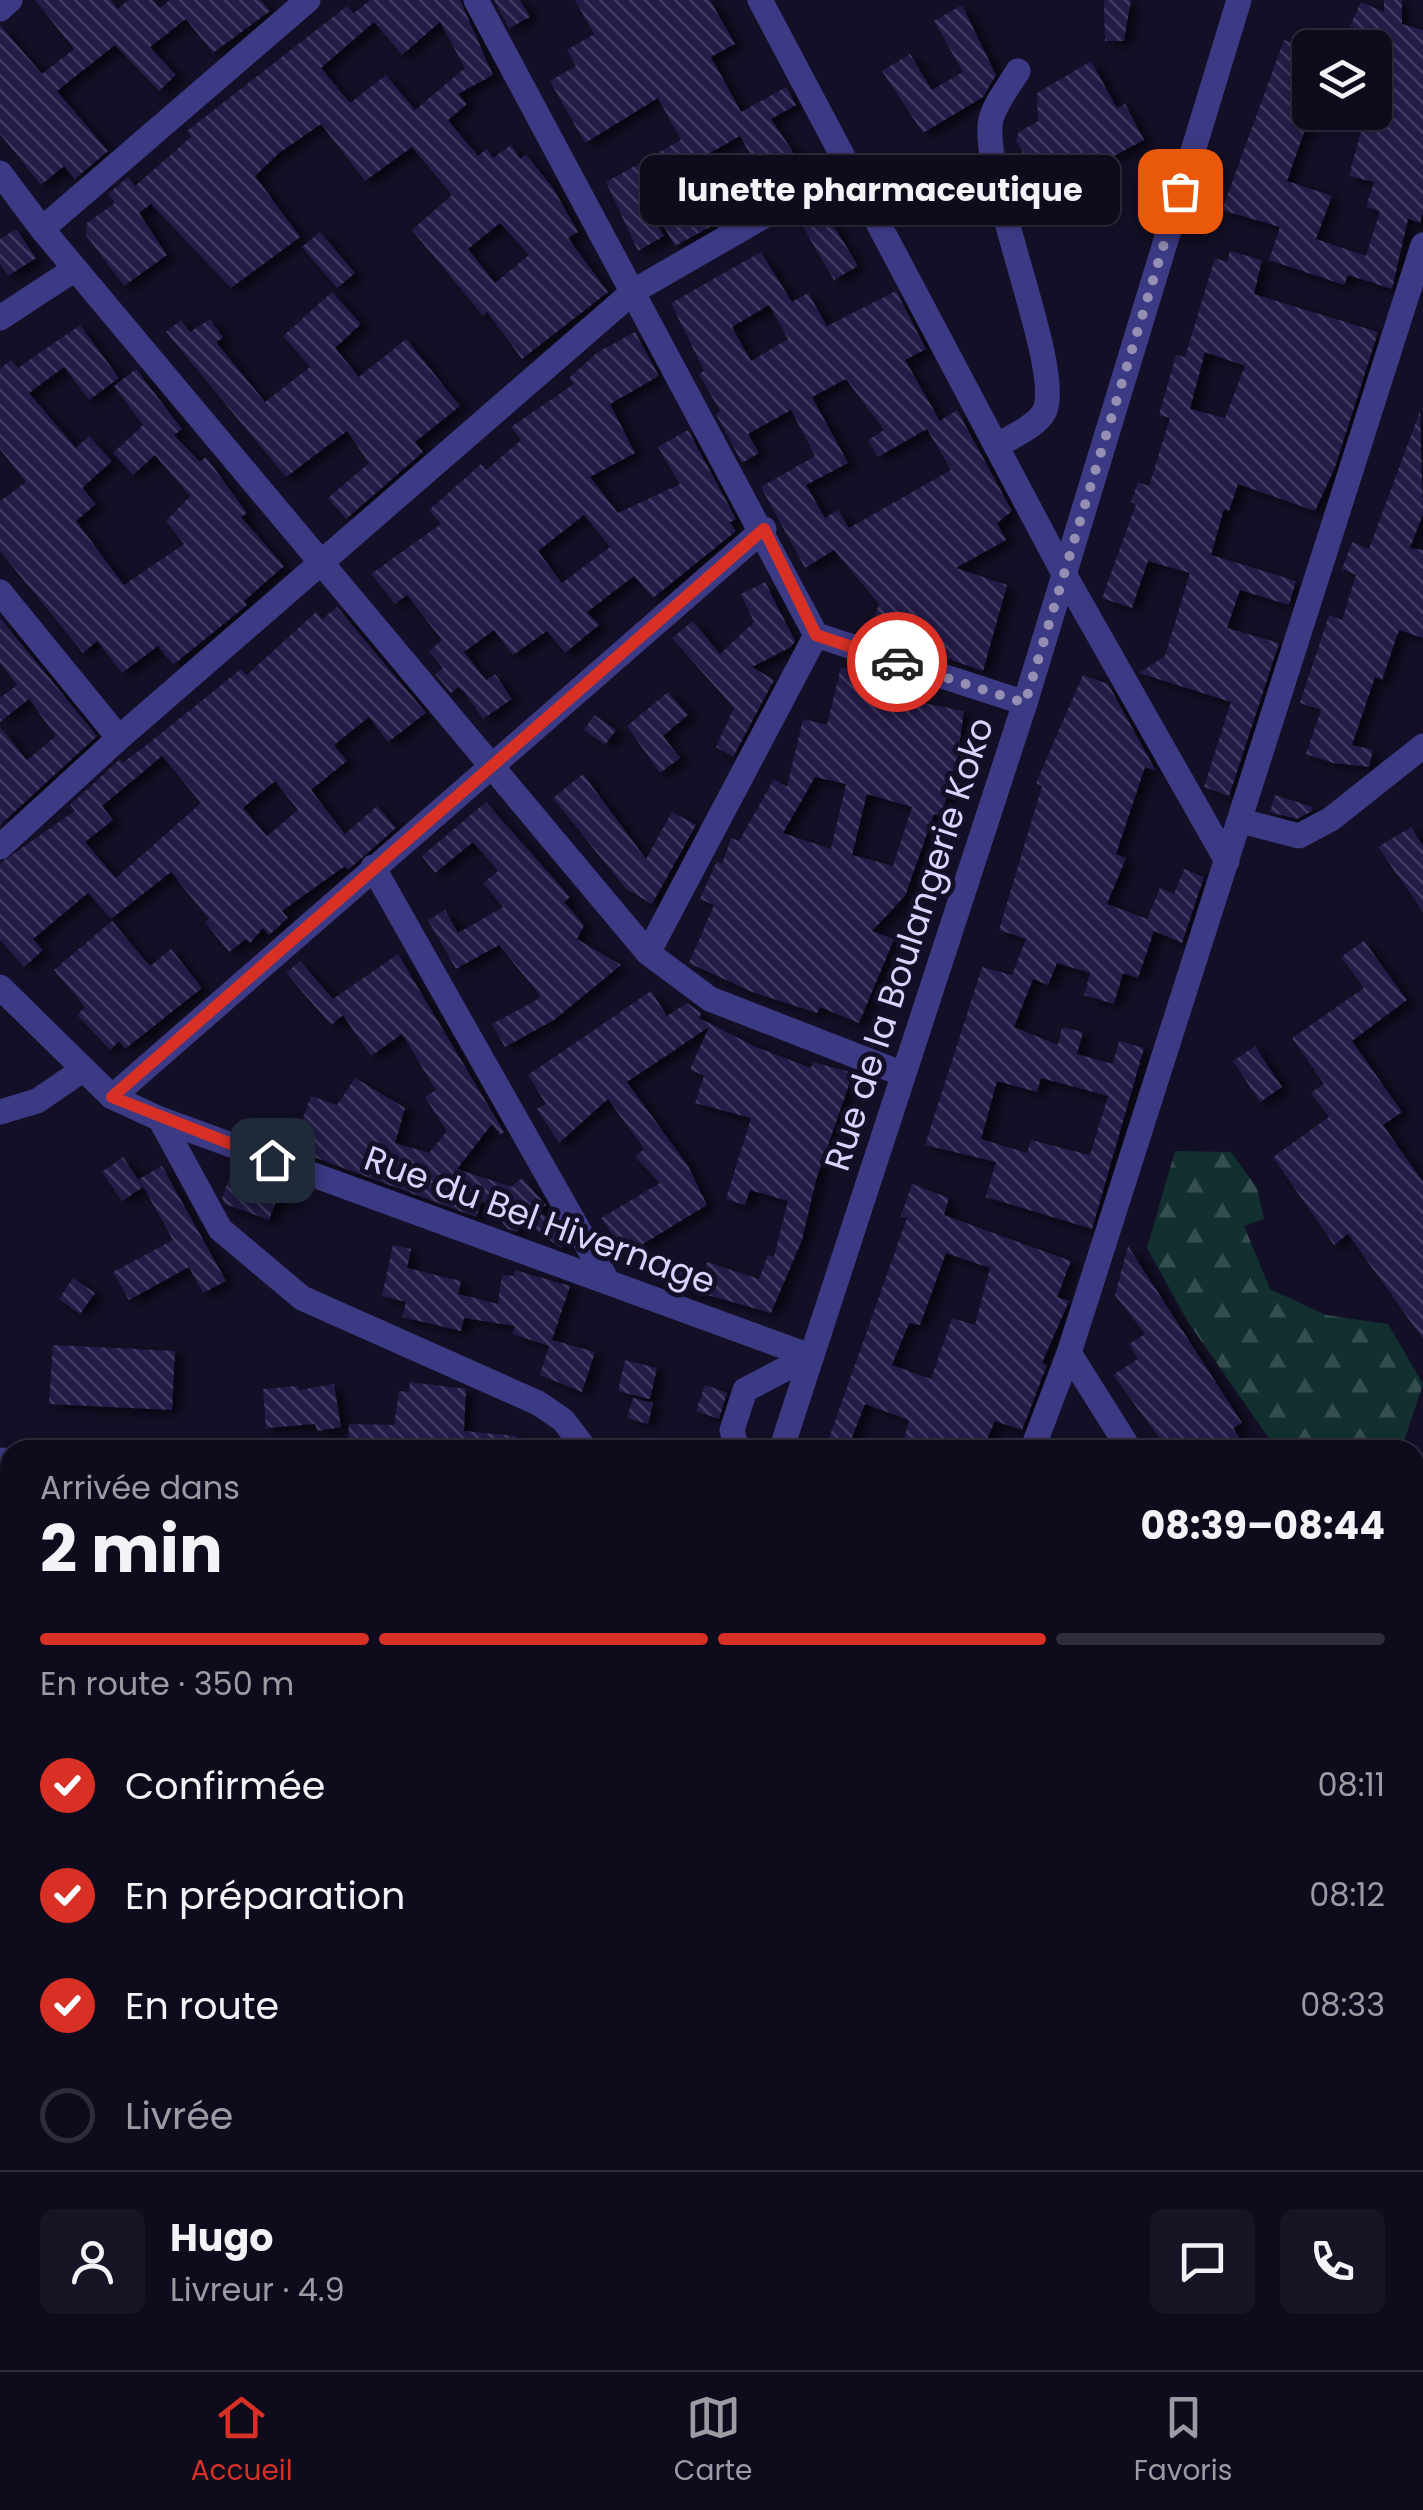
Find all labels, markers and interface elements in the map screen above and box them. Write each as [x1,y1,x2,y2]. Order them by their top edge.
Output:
map controls [1292,30,1392,130]
button: layers [1292,30,1392,130]
pin [1138,149,1223,234]
callout: lunette pharmaceutique [640,156,1120,226]
icon: bag [1153,164,1208,219]
text: lunette pharmaceutique [677,167,1083,212]
courier [847,612,947,712]
icon: car [870,635,925,690]
street label: Rue de la Boulangerie Koko [812,711,1005,1177]
pin [230,1118,315,1203]
icon: home [245,1133,300,1188]
street label: Rue du Bel Hivernage [358,1133,722,1306]
text: Arrivée dans [40,1465,240,1510]
text: 08:39–08:44 [1140,1499,1385,1552]
text: 2 min [40,1504,223,1595]
text: En route · 350 m [40,1661,294,1706]
icon: check [40,1758,95,1813]
text: Confirmée [125,1759,325,1812]
text: 08:11 [1317,1762,1385,1807]
icon: check [40,1868,95,1923]
text: En préparation [125,1869,405,1922]
text: 08:12 [1309,1872,1385,1917]
icon: check [40,1978,95,2033]
text: En route [125,1979,279,2032]
text: 08:33 [1300,1982,1385,2027]
text: Livrée [125,2089,233,2142]
button: person [40,2209,145,2314]
button: chat [1150,2209,1255,2314]
button: phone [1280,2209,1385,2314]
text: Hugo [170,2211,273,2264]
text: Livreur · 4.9 [170,2267,345,2312]
tab: Accueil [191,2390,293,2492]
tab: Carte [674,2390,752,2492]
tab: Favoris [1134,2390,1232,2492]

